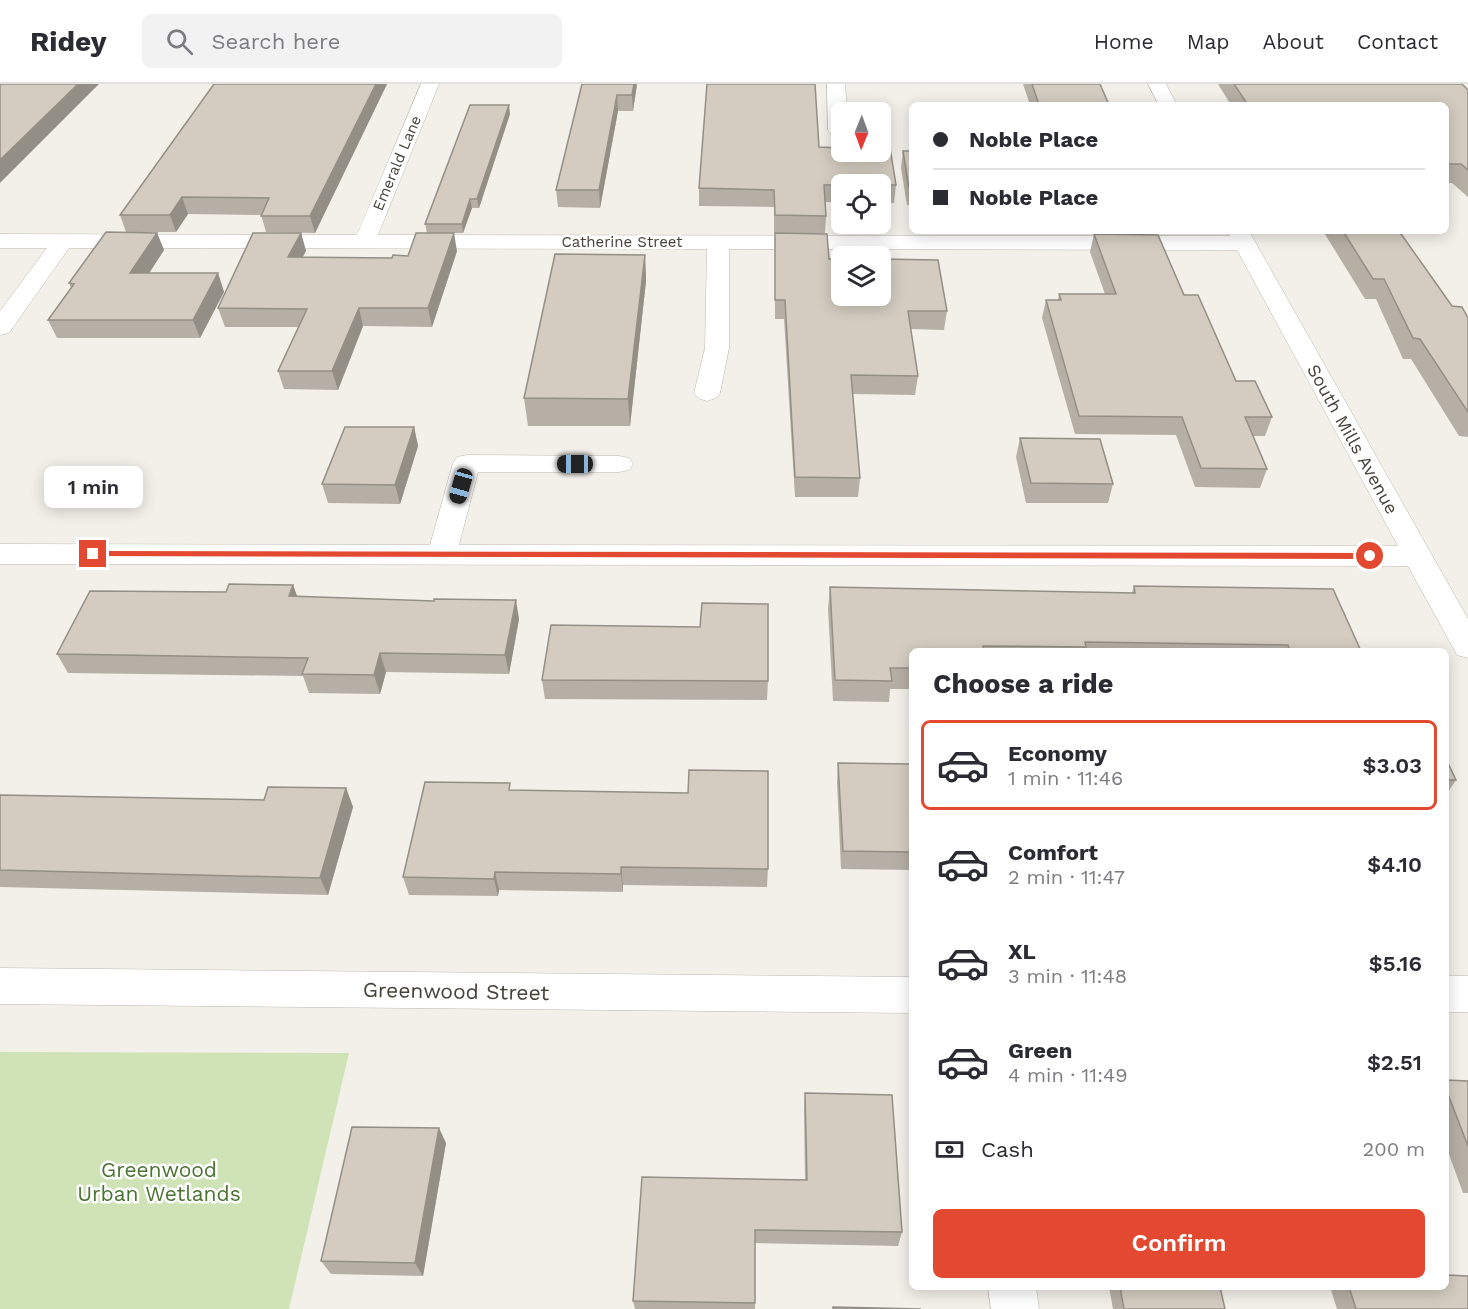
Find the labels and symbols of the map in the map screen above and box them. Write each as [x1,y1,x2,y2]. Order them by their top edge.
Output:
north arrow [831,102,891,162]
street label: Emerald Lane [369,113,425,213]
street label: Catherine Street [561,233,683,251]
street label: South Mills Avenue [1303,360,1403,518]
car [557,455,593,473]
car [447,466,475,506]
callout: 1 min [44,467,142,509]
route end [79,540,106,567]
route start [1356,542,1383,569]
street label: Greenwood Street [363,977,550,1005]
park label: Greenwood Urban Wetlands [77,1157,241,1206]

